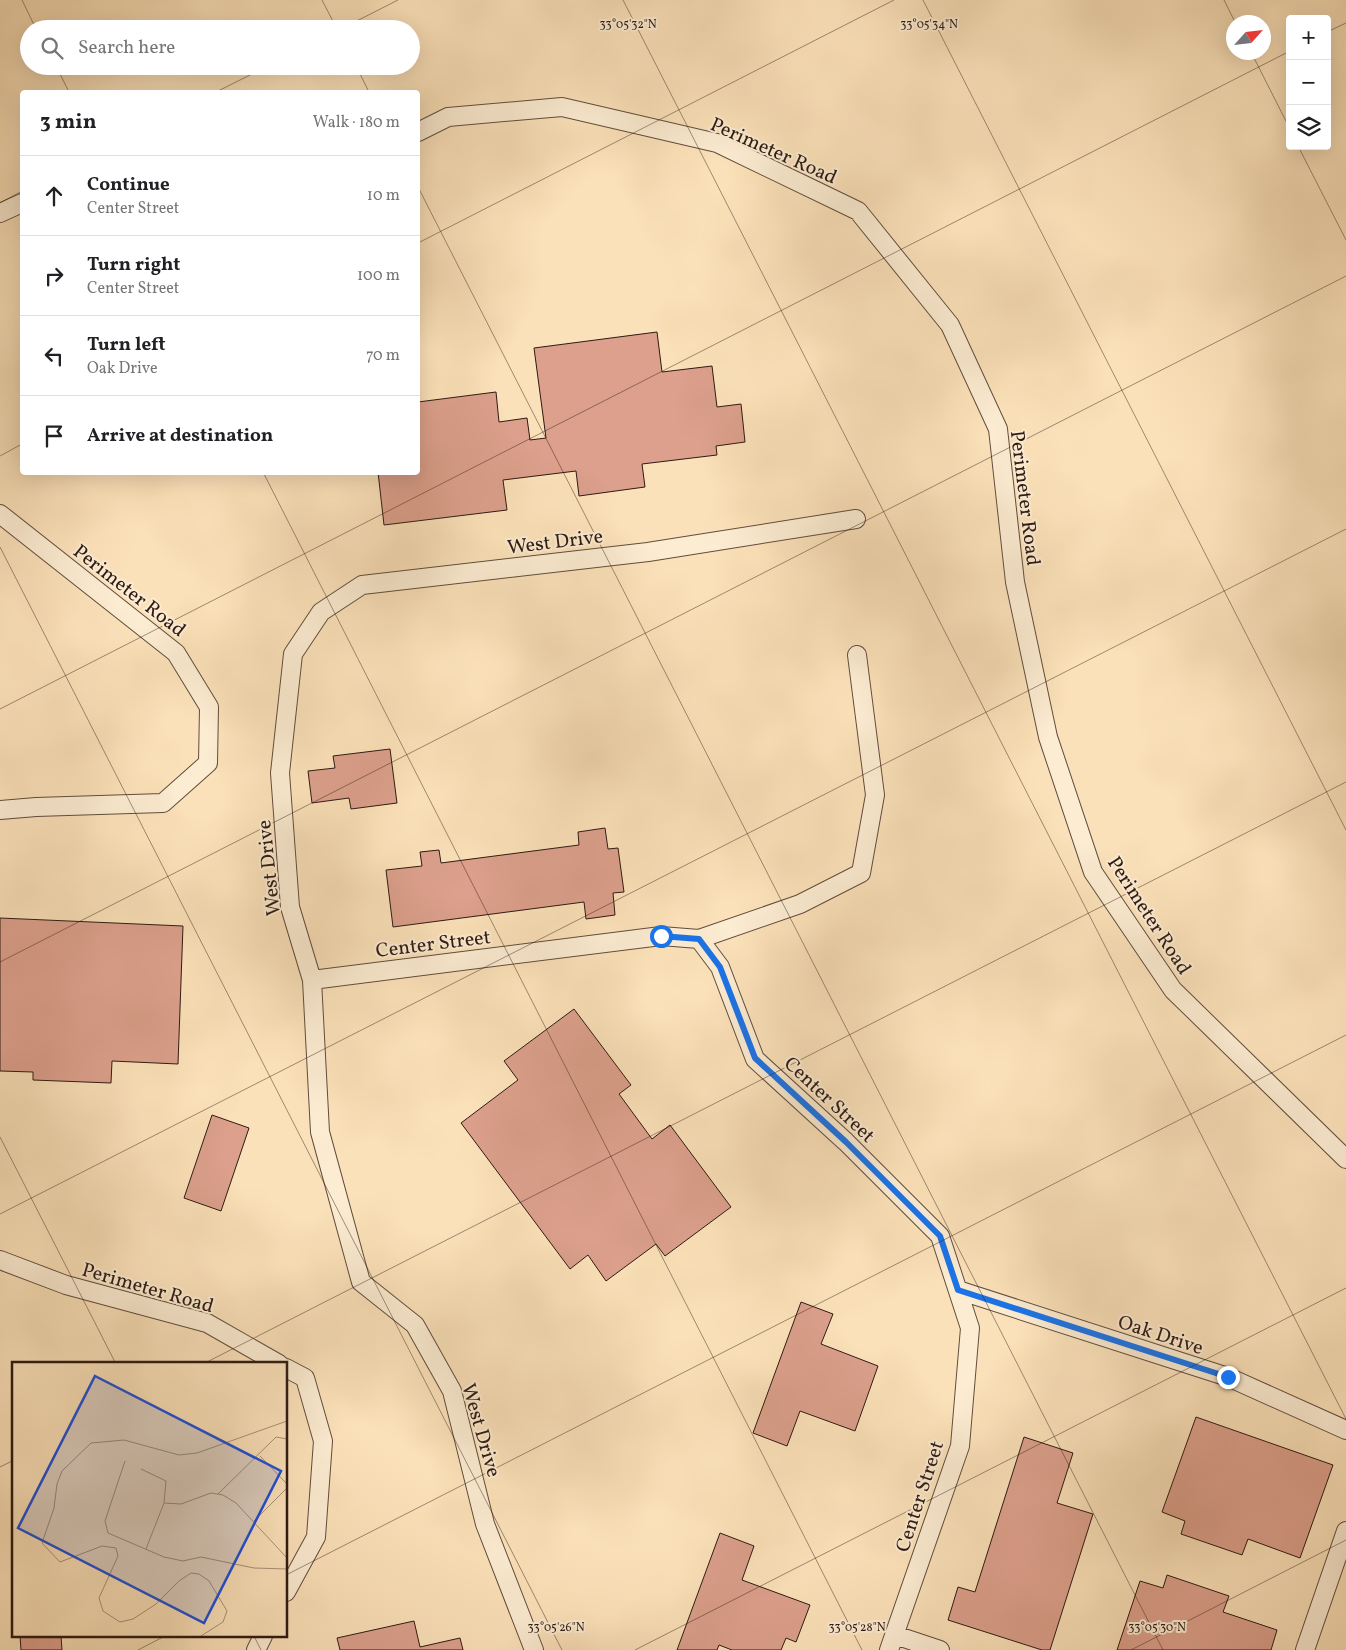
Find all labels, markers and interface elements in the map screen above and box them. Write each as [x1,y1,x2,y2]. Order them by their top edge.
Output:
north arrow [1226,15,1271,60]
map controls [1286,15,1331,150]
button: + [1286,15,1331,60]
text: 33°05'32"N [599,17,657,33]
text: 33°05'34"N [900,17,958,33]
search box [20,20,420,75]
icon: search [38,34,66,62]
text: Search here [78,35,175,61]
button: − [1286,60,1331,105]
button: layers [1286,105,1331,150]
text: 3 min [40,108,96,137]
street label: Perimeter Road [705,111,841,192]
text: Walk · 180 m [313,112,400,134]
text: Continue [87,172,170,198]
icon: ahead [40,182,68,210]
text: 10 m [367,185,400,207]
text: Center Street [87,198,179,220]
text: Turn right [87,252,180,278]
icon: right [40,262,68,290]
text: 100 m [357,265,400,287]
text: Center Street [87,278,179,300]
text: Turn left [87,332,166,358]
icon: left [40,342,68,370]
text: 70 m [366,345,400,367]
text: Oak Drive [87,358,158,380]
icon: arrive [40,422,68,450]
text: Arrive at destination [87,423,273,449]
street label: Perimeter Road [1002,429,1046,568]
street label: West Drive [506,523,605,563]
street label: Perimeter Road [67,539,191,645]
street label: West Drive [251,818,289,917]
street label: Perimeter Road [1100,851,1197,981]
street label: Center Street [374,924,492,966]
route start [650,925,673,948]
street label: Center Street [777,1051,880,1150]
street label: Perimeter Road [78,1257,217,1321]
street label: Oak Drive [1114,1309,1207,1363]
inset map [12,1362,288,1638]
route end [1217,1366,1240,1389]
street label: West Drive [453,1380,507,1481]
street label: Center Street [890,1437,952,1556]
text: 33°05'26"N [527,1620,585,1636]
text: 33°05'28"N [828,1620,886,1636]
text: 33°05'30"N [1128,1620,1186,1636]

